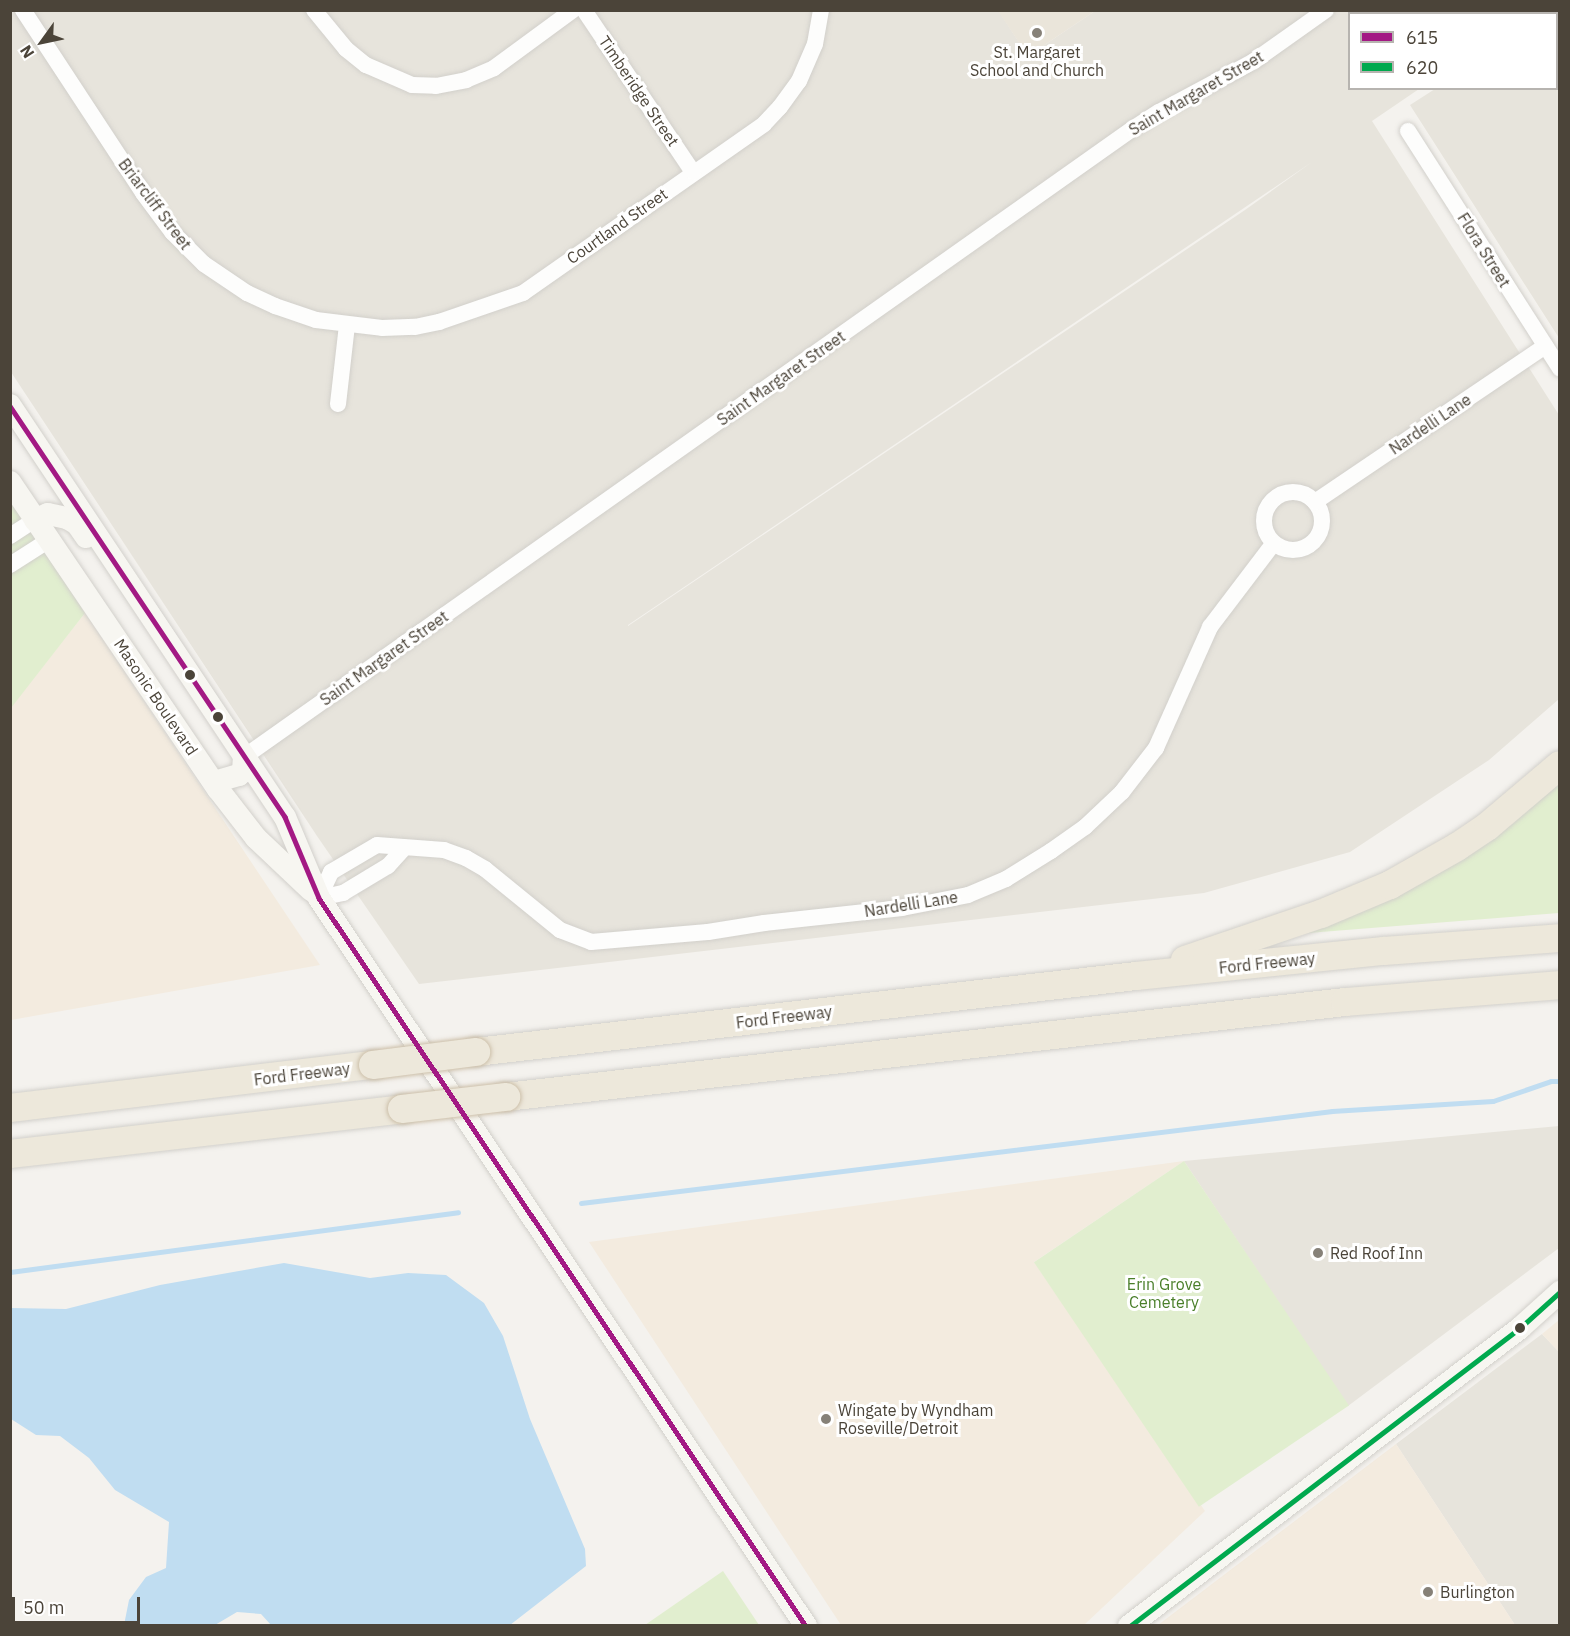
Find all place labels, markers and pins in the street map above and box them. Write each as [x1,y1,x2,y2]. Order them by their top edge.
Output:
marker: St. Margaret School and Church [1030,26,1044,40]
place label: St. Margaret School and Church [970,42,1104,80]
unlabelled marker [184,669,196,681]
unlabelled marker [212,711,224,723]
place label: Red Roof Inn [1330,1243,1423,1263]
marker: Red Roof Inn [1311,1246,1325,1260]
unlabelled marker [1514,1322,1526,1334]
place label: Wingate by Wyndham Roseville/Detroit [838,1400,994,1438]
marker: Wingate by Wyndham Roseville/Detroit [819,1412,833,1426]
place label: Burlington [1440,1582,1515,1602]
marker: Burlington [1421,1585,1435,1599]

